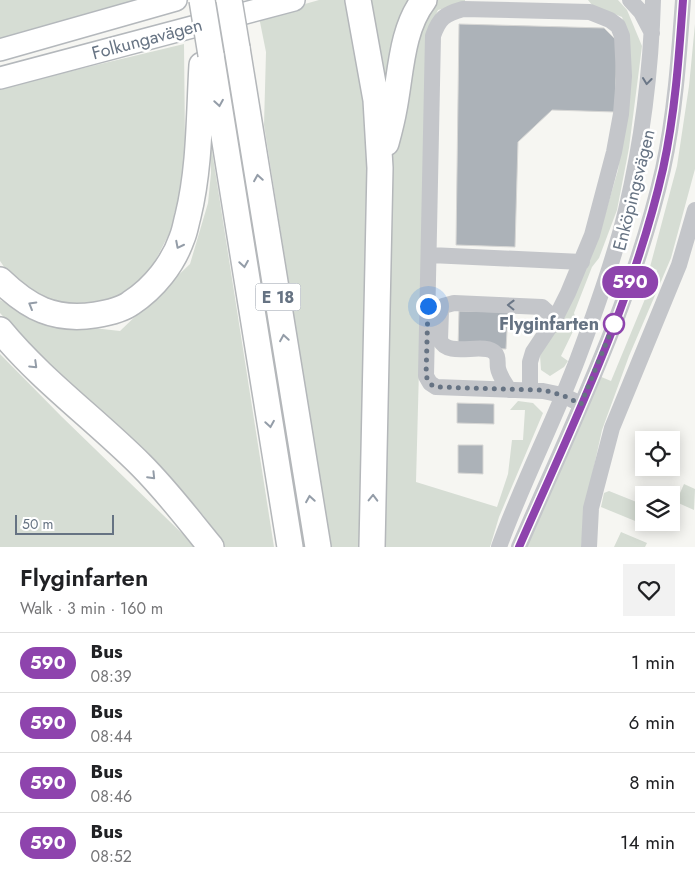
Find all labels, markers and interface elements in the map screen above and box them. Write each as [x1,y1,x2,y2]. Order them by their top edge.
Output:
street label: Folkungavägen [89,12,205,66]
one-way arrow [642,78,653,86]
one-way arrow [213,99,223,108]
street label: Enköpingsvägen [606,127,662,253]
one-way arrow [254,174,264,182]
one-way arrow [175,240,185,249]
one-way arrow [239,259,249,268]
line badge: 590 [601,266,659,298]
text: 590 [612,269,648,295]
road number: E 18 [256,284,300,310]
your location [416,294,441,319]
one-way arrow [507,299,515,310]
one-way arrow [28,301,37,311]
place label: Flyginfarten [499,311,599,337]
marker: Flyginfarten [603,313,625,335]
one-way arrow [280,334,290,343]
one-way arrow [28,359,37,368]
one-way arrow [265,420,275,428]
map controls [635,431,680,531]
button: locate [635,431,680,476]
one-way arrow [146,471,155,480]
button: layers [635,486,680,531]
one-way arrow [305,494,316,502]
one-way arrow [368,494,378,502]
scale bar [15,512,114,535]
text: 50 m [22,514,53,534]
text: Flyginfarten [20,560,148,595]
button: heart [623,564,675,616]
text: Walk · 3 min · 160 m [20,597,163,620]
text: Bus [91,638,123,665]
text: 1 min [631,649,675,676]
text: 590 [30,650,66,676]
text: 08:39 [91,665,132,688]
text: Bus [91,698,123,725]
text: 6 min [629,709,675,736]
text: 590 [30,710,66,736]
text: 08:44 [91,725,132,748]
text: Bus [91,758,123,785]
text: 8 min [629,769,675,796]
text: 590 [30,770,66,796]
text: 08:46 [91,785,132,808]
text: Bus [91,818,123,845]
text: 14 min [620,829,675,856]
text: 590 [30,830,66,856]
text: 08:52 [91,845,132,868]

